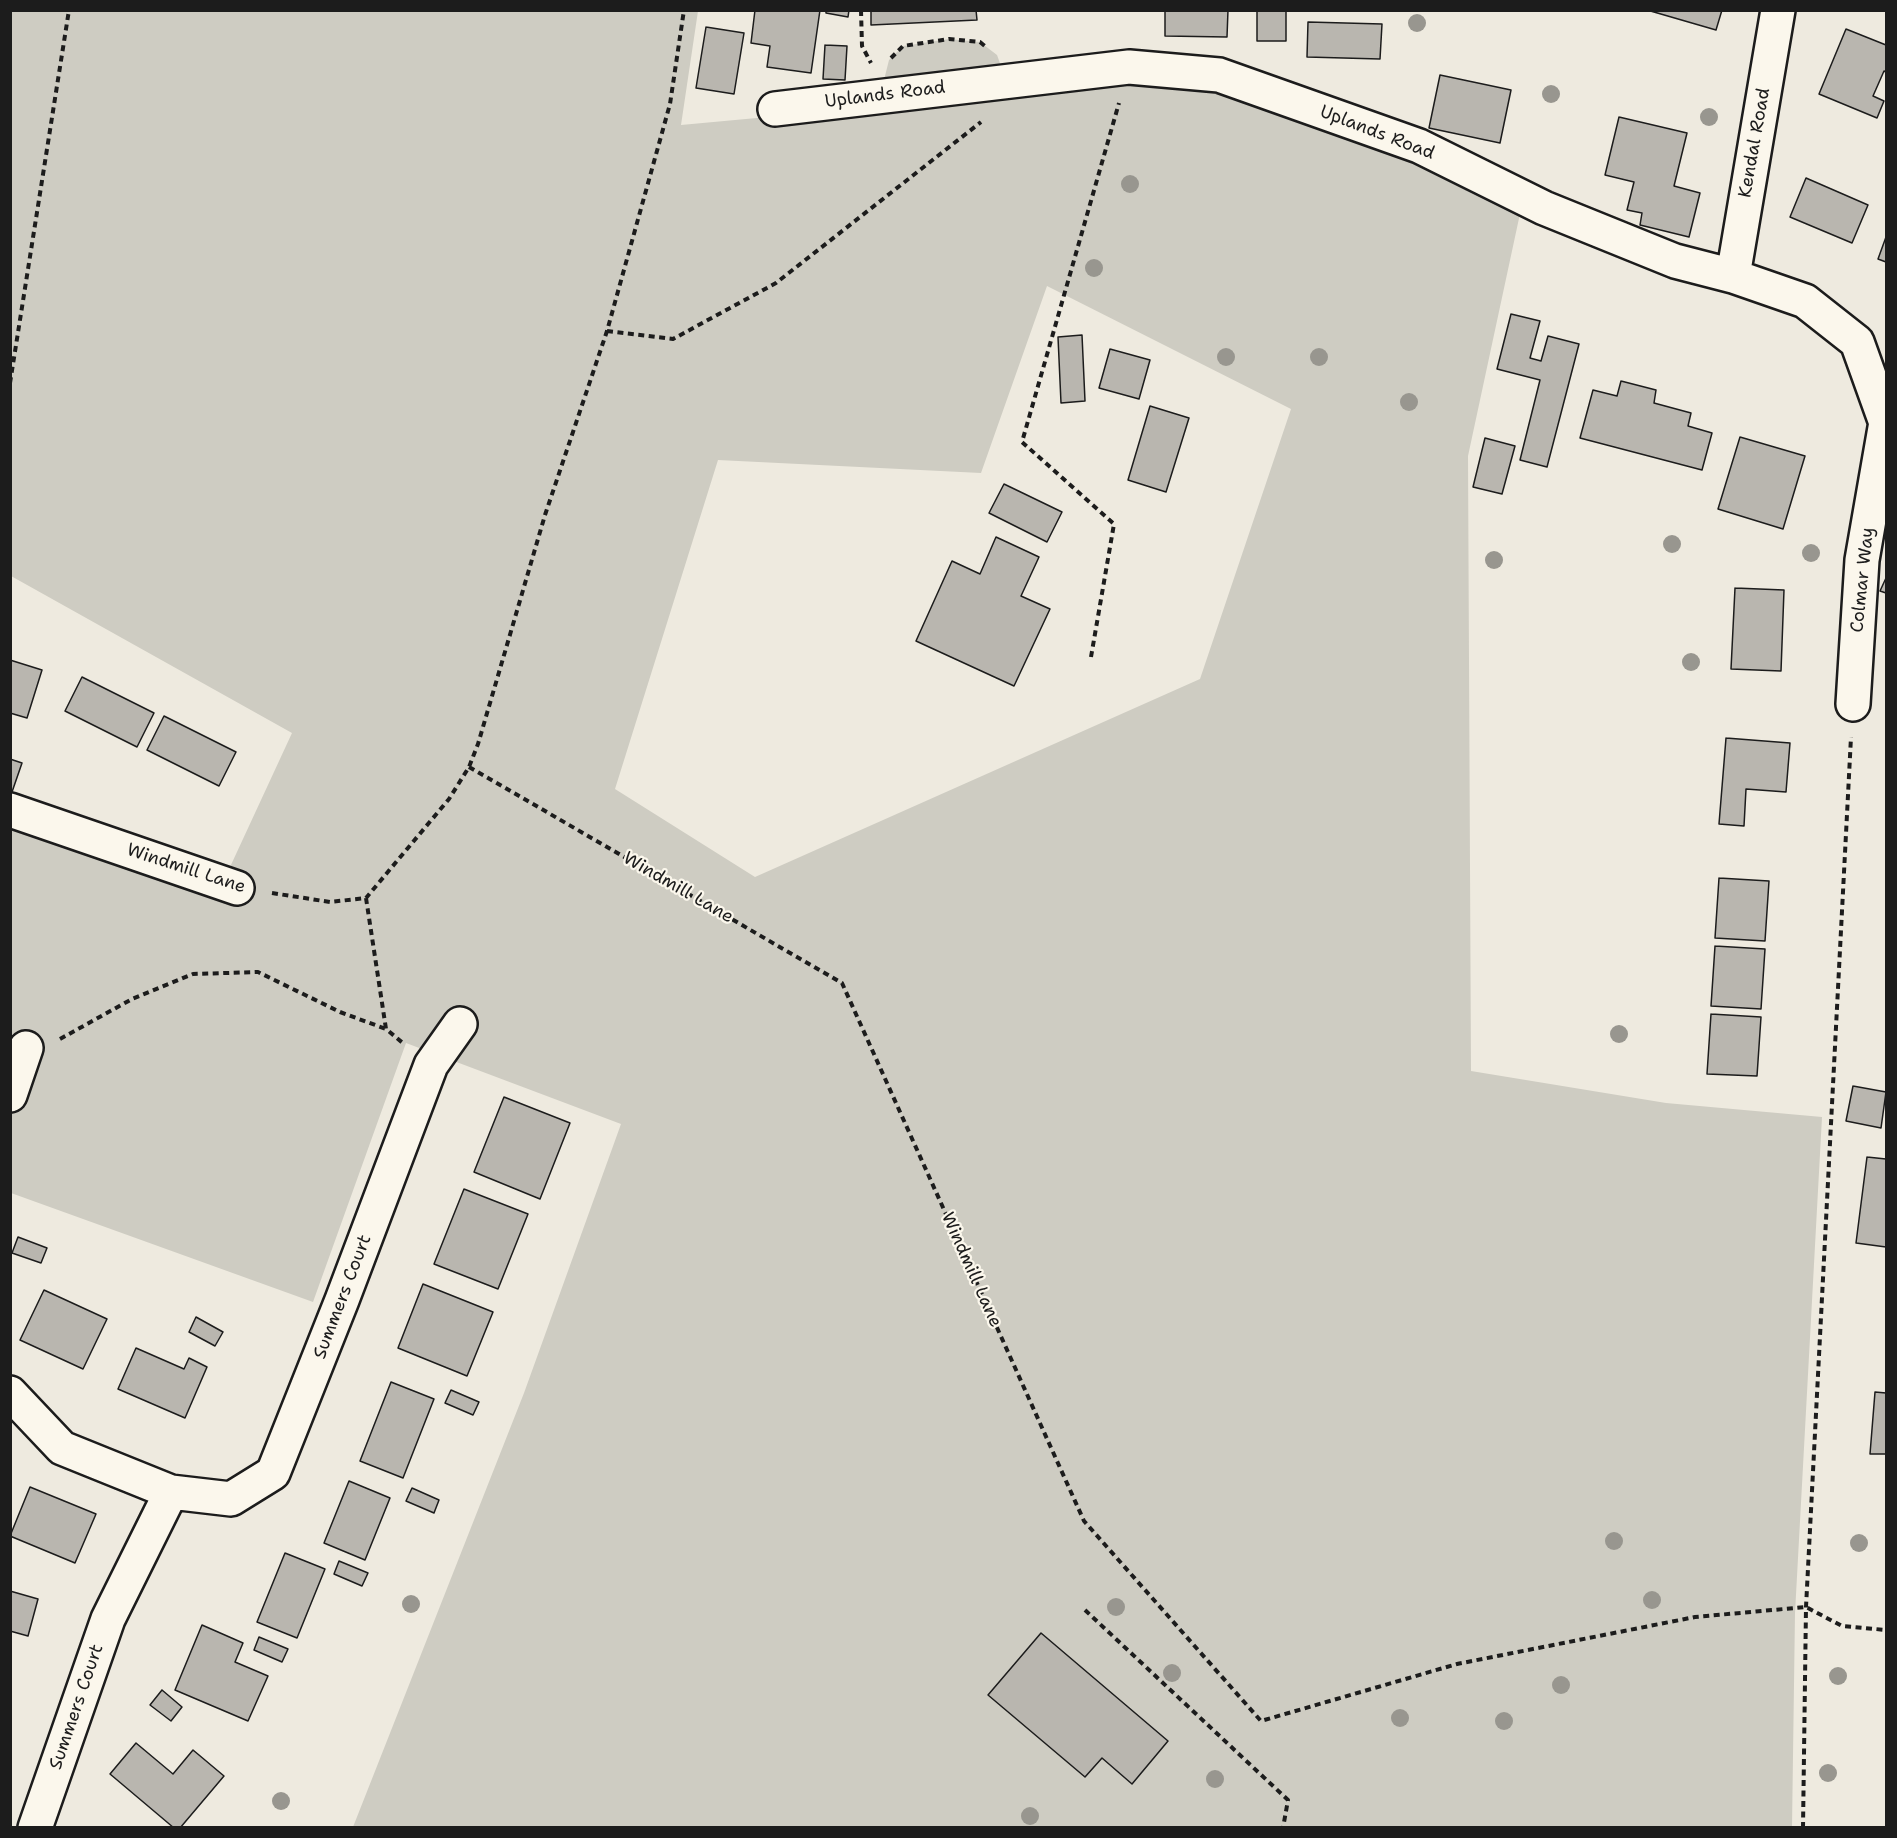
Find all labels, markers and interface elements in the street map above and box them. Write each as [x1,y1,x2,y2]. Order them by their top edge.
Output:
street label: Uplands Road [824,77,946,113]
street label: Kendal Road [1735,86,1775,200]
street label: Uplands Road [1317,101,1437,165]
street label: Colmar Way [1847,526,1879,634]
street label: Windmill Lane [124,840,248,898]
street label: Windmill Lane [619,848,737,928]
street label: Windmill Lane [936,1209,1006,1331]
street label: Summers Court [309,1232,377,1362]
street label: Summers Court [45,1642,109,1772]

